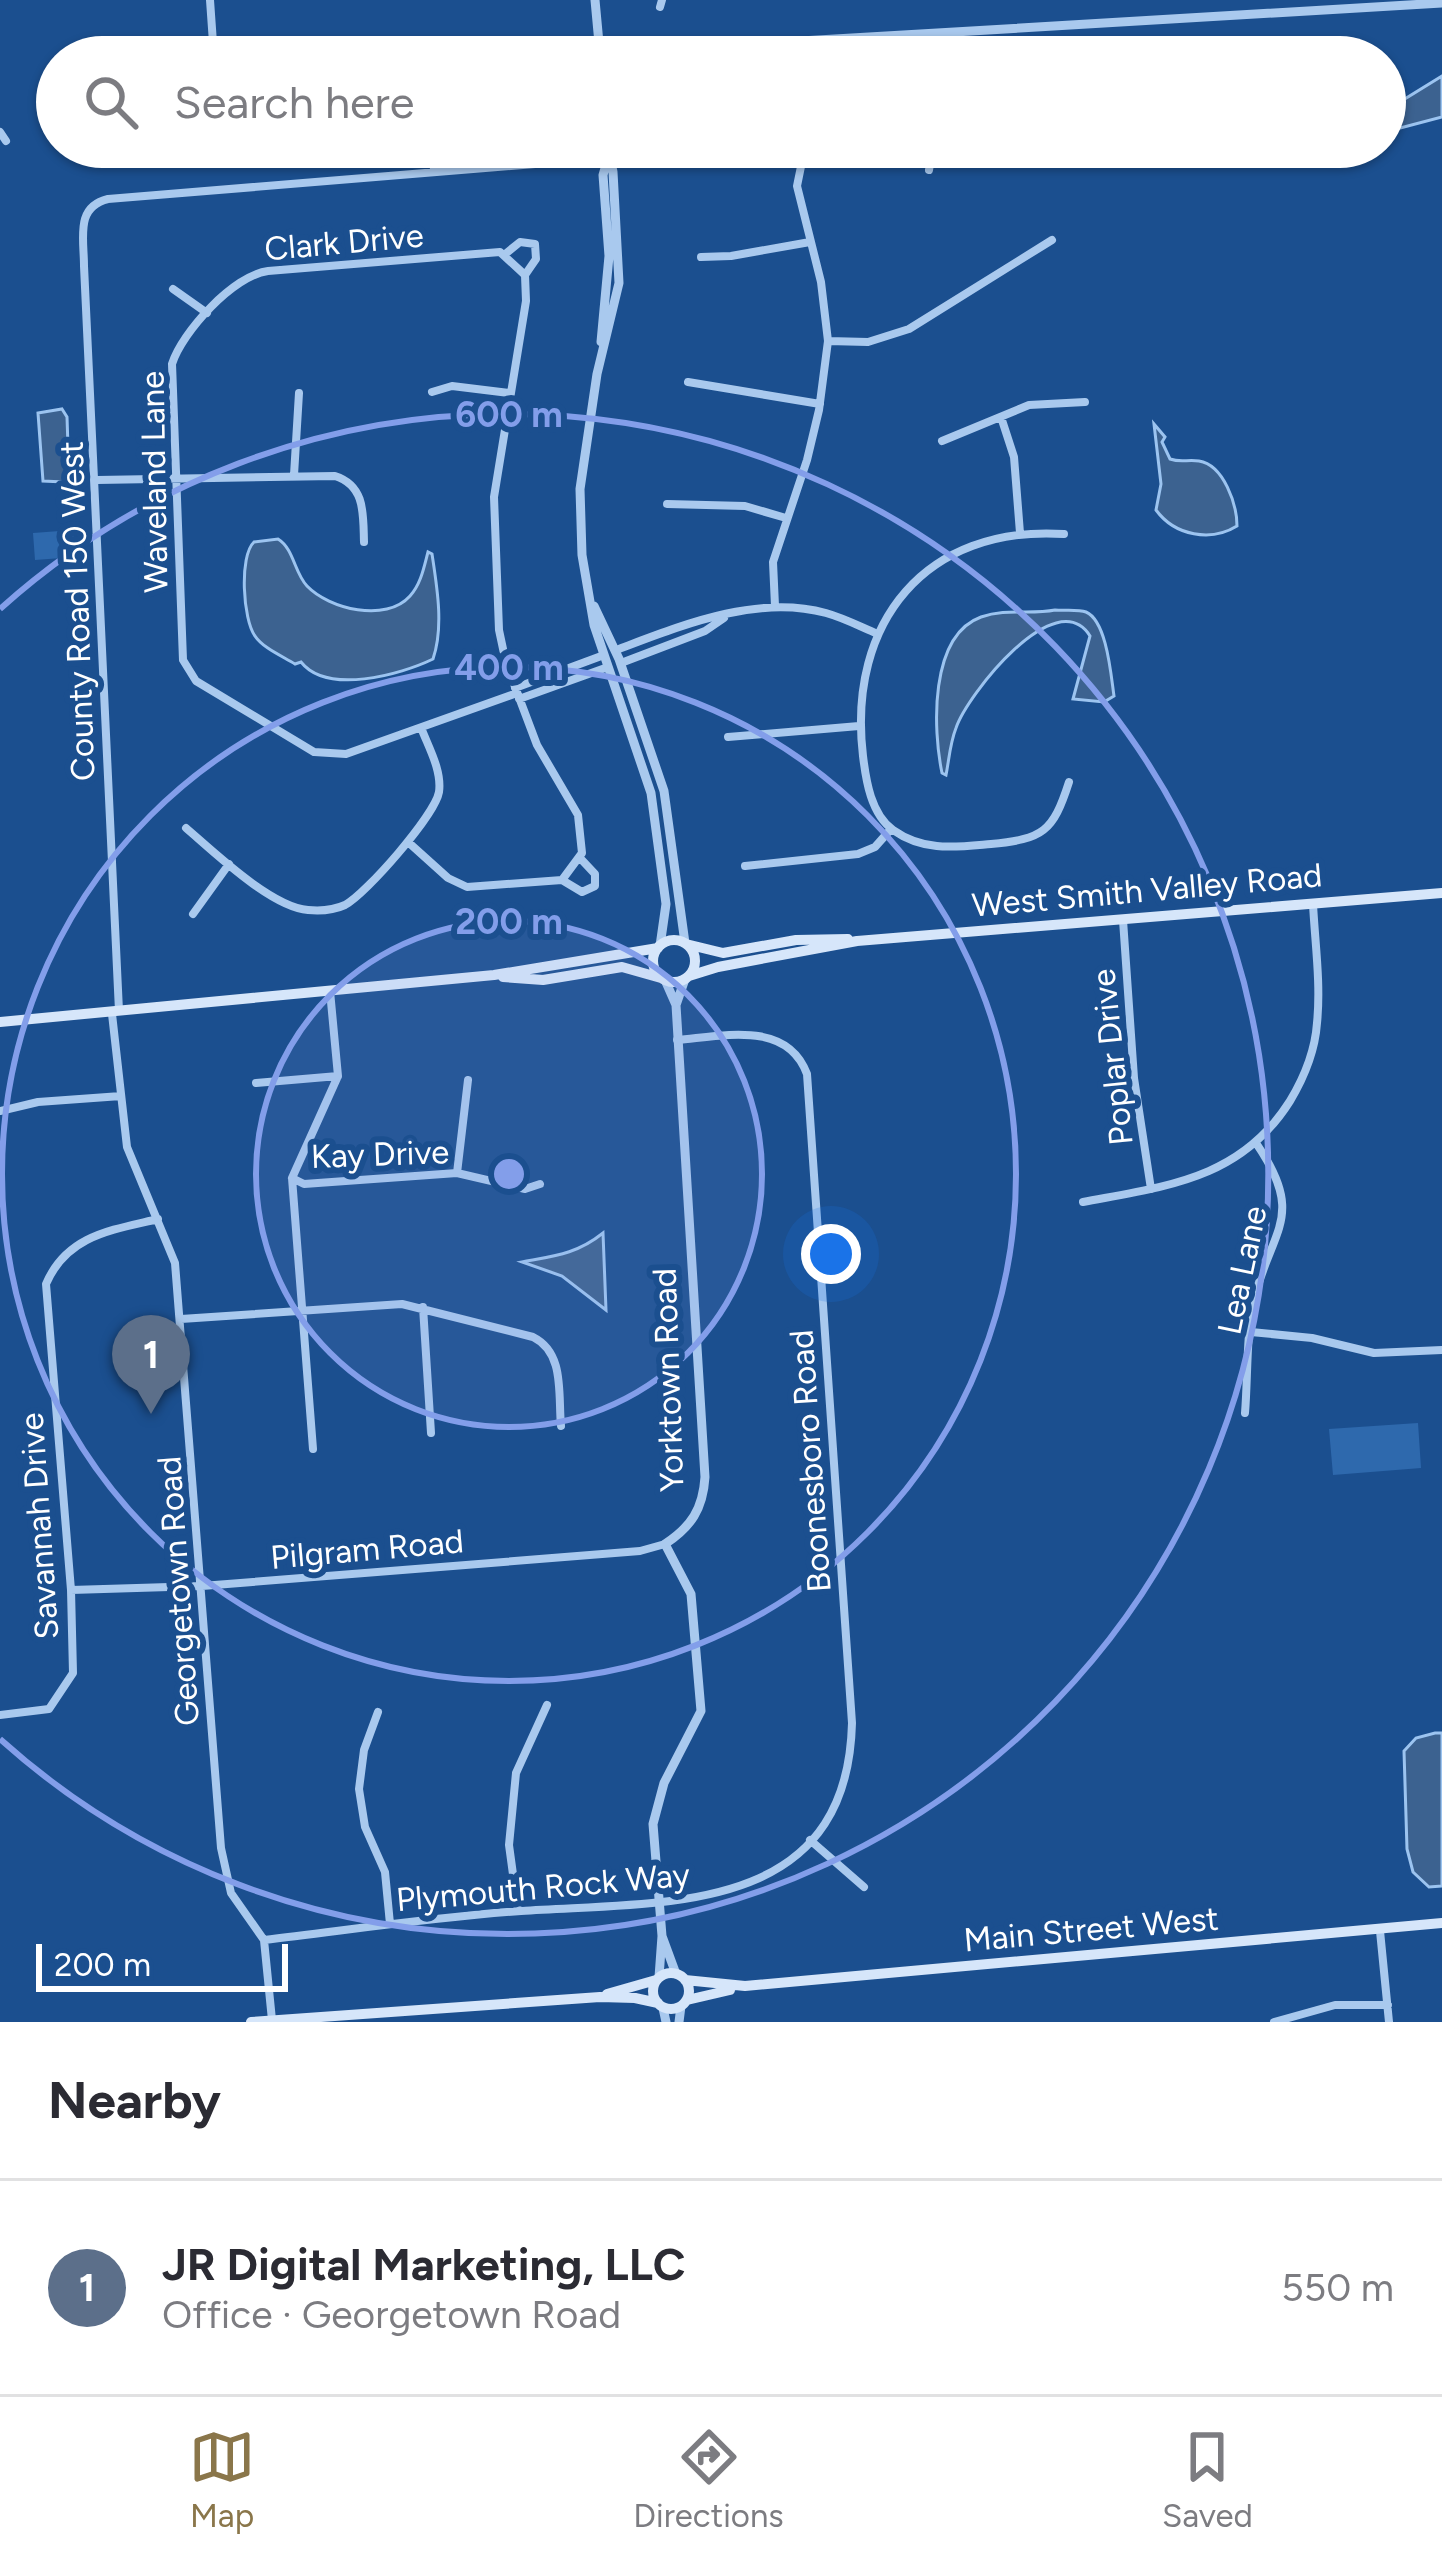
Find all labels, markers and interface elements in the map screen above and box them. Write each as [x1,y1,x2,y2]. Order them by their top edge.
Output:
search box [36,36,1406,168]
icon: search [78,69,144,135]
text: Search here [174,75,414,129]
street label: Clark Drive [263,216,425,268]
street label: Waveland Lane [133,371,175,593]
text: 600 m [455,393,563,436]
street label: County Road 150 West [52,440,102,782]
text: 400 m [454,646,564,689]
street label: West Smith Valley Road [970,855,1324,925]
text: 200 m [455,900,563,943]
street label: Poplar Drive [1083,967,1141,1147]
street label: Kay Drive [310,1132,450,1176]
centre of rings [488,1153,530,1195]
street label: Lea Lane [1209,1202,1275,1338]
your location [801,1224,861,1284]
street label: Yorktown Road [645,1268,691,1492]
pin: 1 [112,1315,190,1414]
street label: Boonesboro Road [781,1328,839,1594]
street label: Savannah Drive [12,1411,66,1641]
street label: Georgetown Road [149,1455,207,1727]
street label: Pilgram Road [269,1521,465,1577]
street label: Plymouth Rock Way [395,1855,692,1919]
street label: Main Street West [962,1898,1220,1960]
scale bar [36,1938,288,1991]
text: 200 m [54,1945,151,1984]
text: Nearby [48,2070,221,2131]
text: JR Digital Marketing, LLC [162,2237,685,2291]
text: 1 [79,2264,95,2311]
text: 550 m [1281,2264,1394,2311]
text: Office · Georgetown Road [162,2291,621,2338]
tab: Map [189,2424,255,2535]
tab: Directions [633,2424,784,2535]
tab: Saved [1162,2424,1253,2535]

